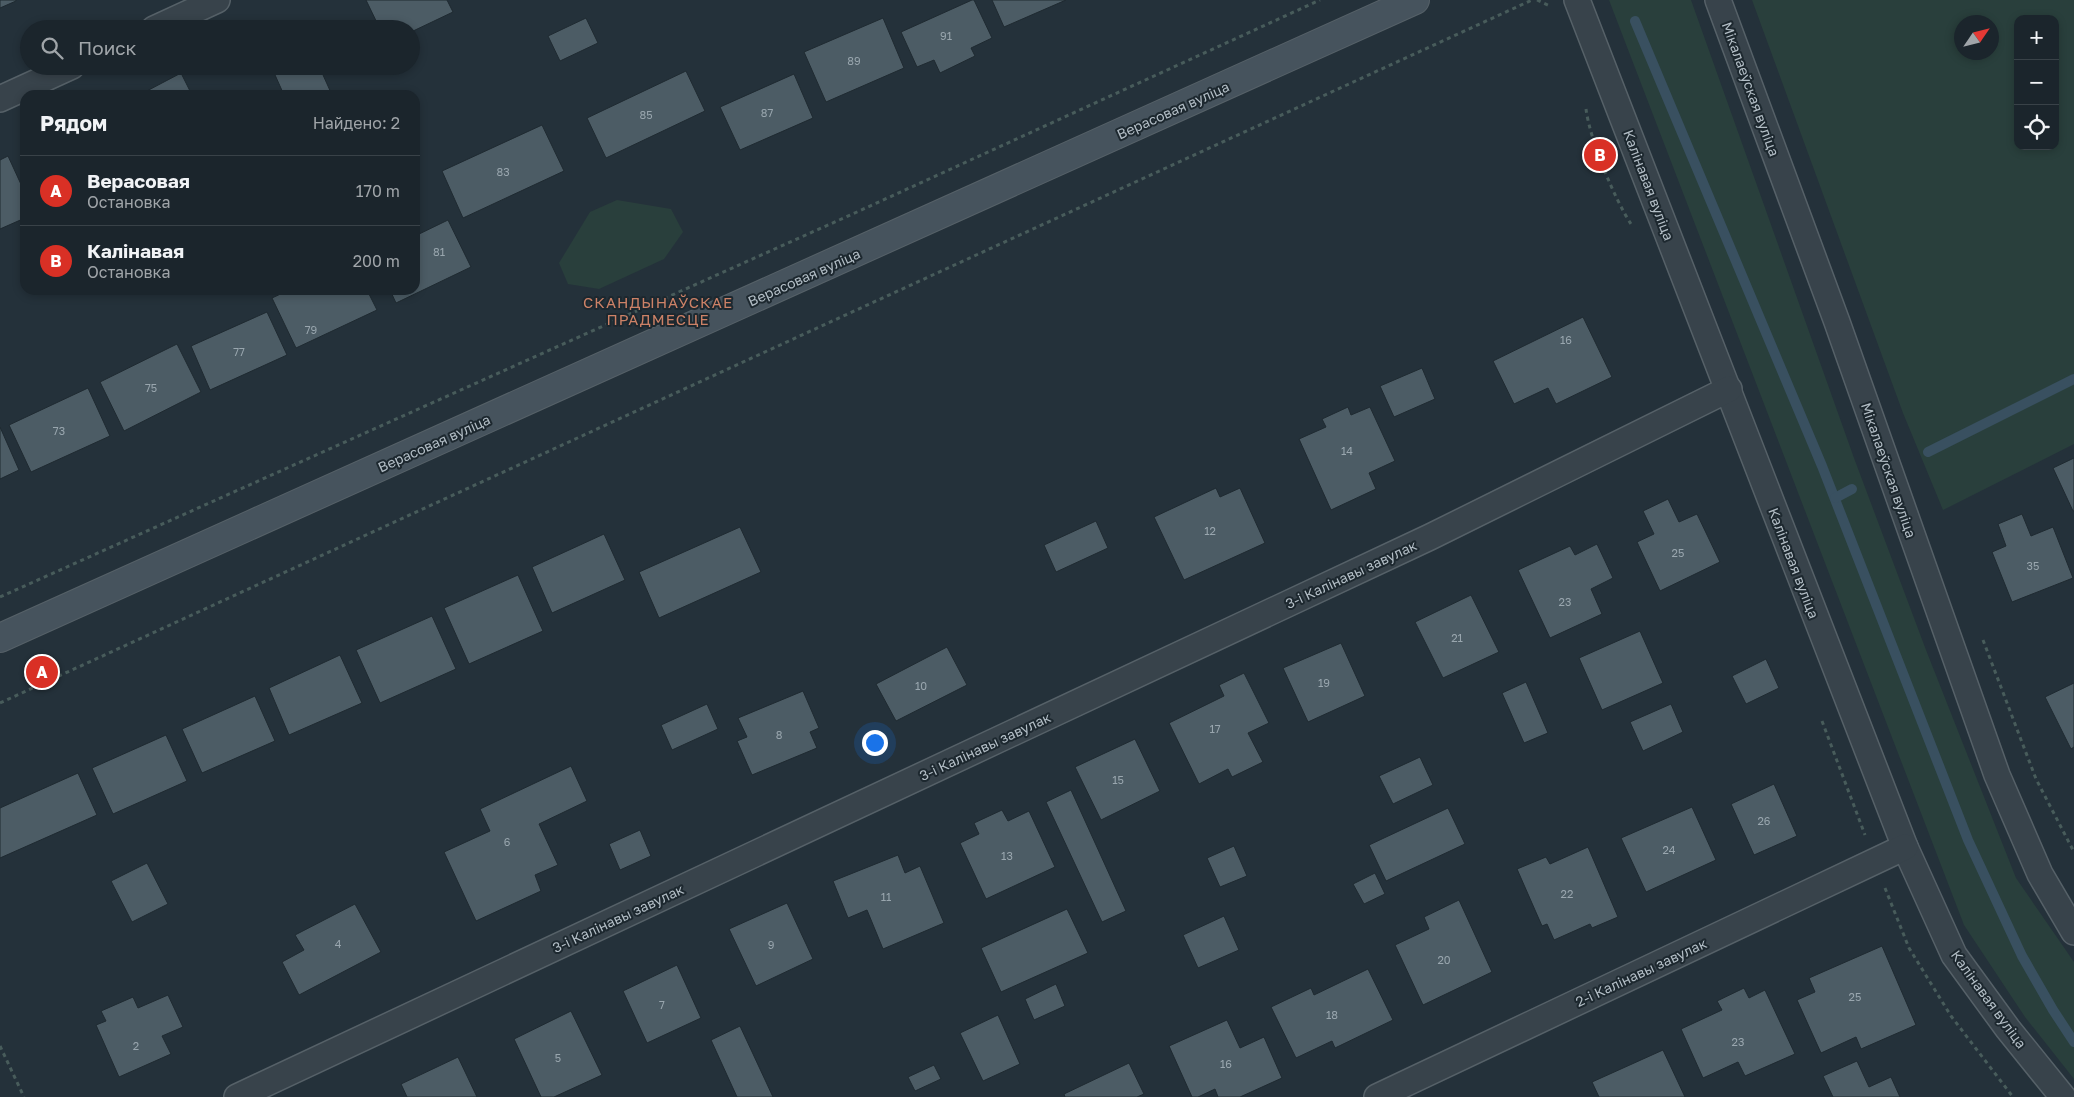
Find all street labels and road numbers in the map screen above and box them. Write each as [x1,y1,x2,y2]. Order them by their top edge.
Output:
street label: Мікалаеўская вуліца [1719,19,1783,159]
street label: Верасовая вуліца [1114,78,1232,142]
street label: Калінавая вуліца [1620,127,1678,243]
street label: Верасовая вуліца [745,245,863,309]
street label: Мікалаеўская вуліца [1858,400,1920,540]
street label: Верасовая вуліца [375,411,493,475]
street label: Калінавая вуліца [1765,505,1823,621]
street label: 3-і Калінавы завулак [1283,536,1419,612]
street label: 3-і Калінавы завулак [917,708,1053,784]
street label: 3-і Калінавы завулак [550,880,686,956]
street label: 2-і Калінавы завулак [1573,934,1709,1010]
street label: Калінавая вуліца [1948,947,2030,1051]

